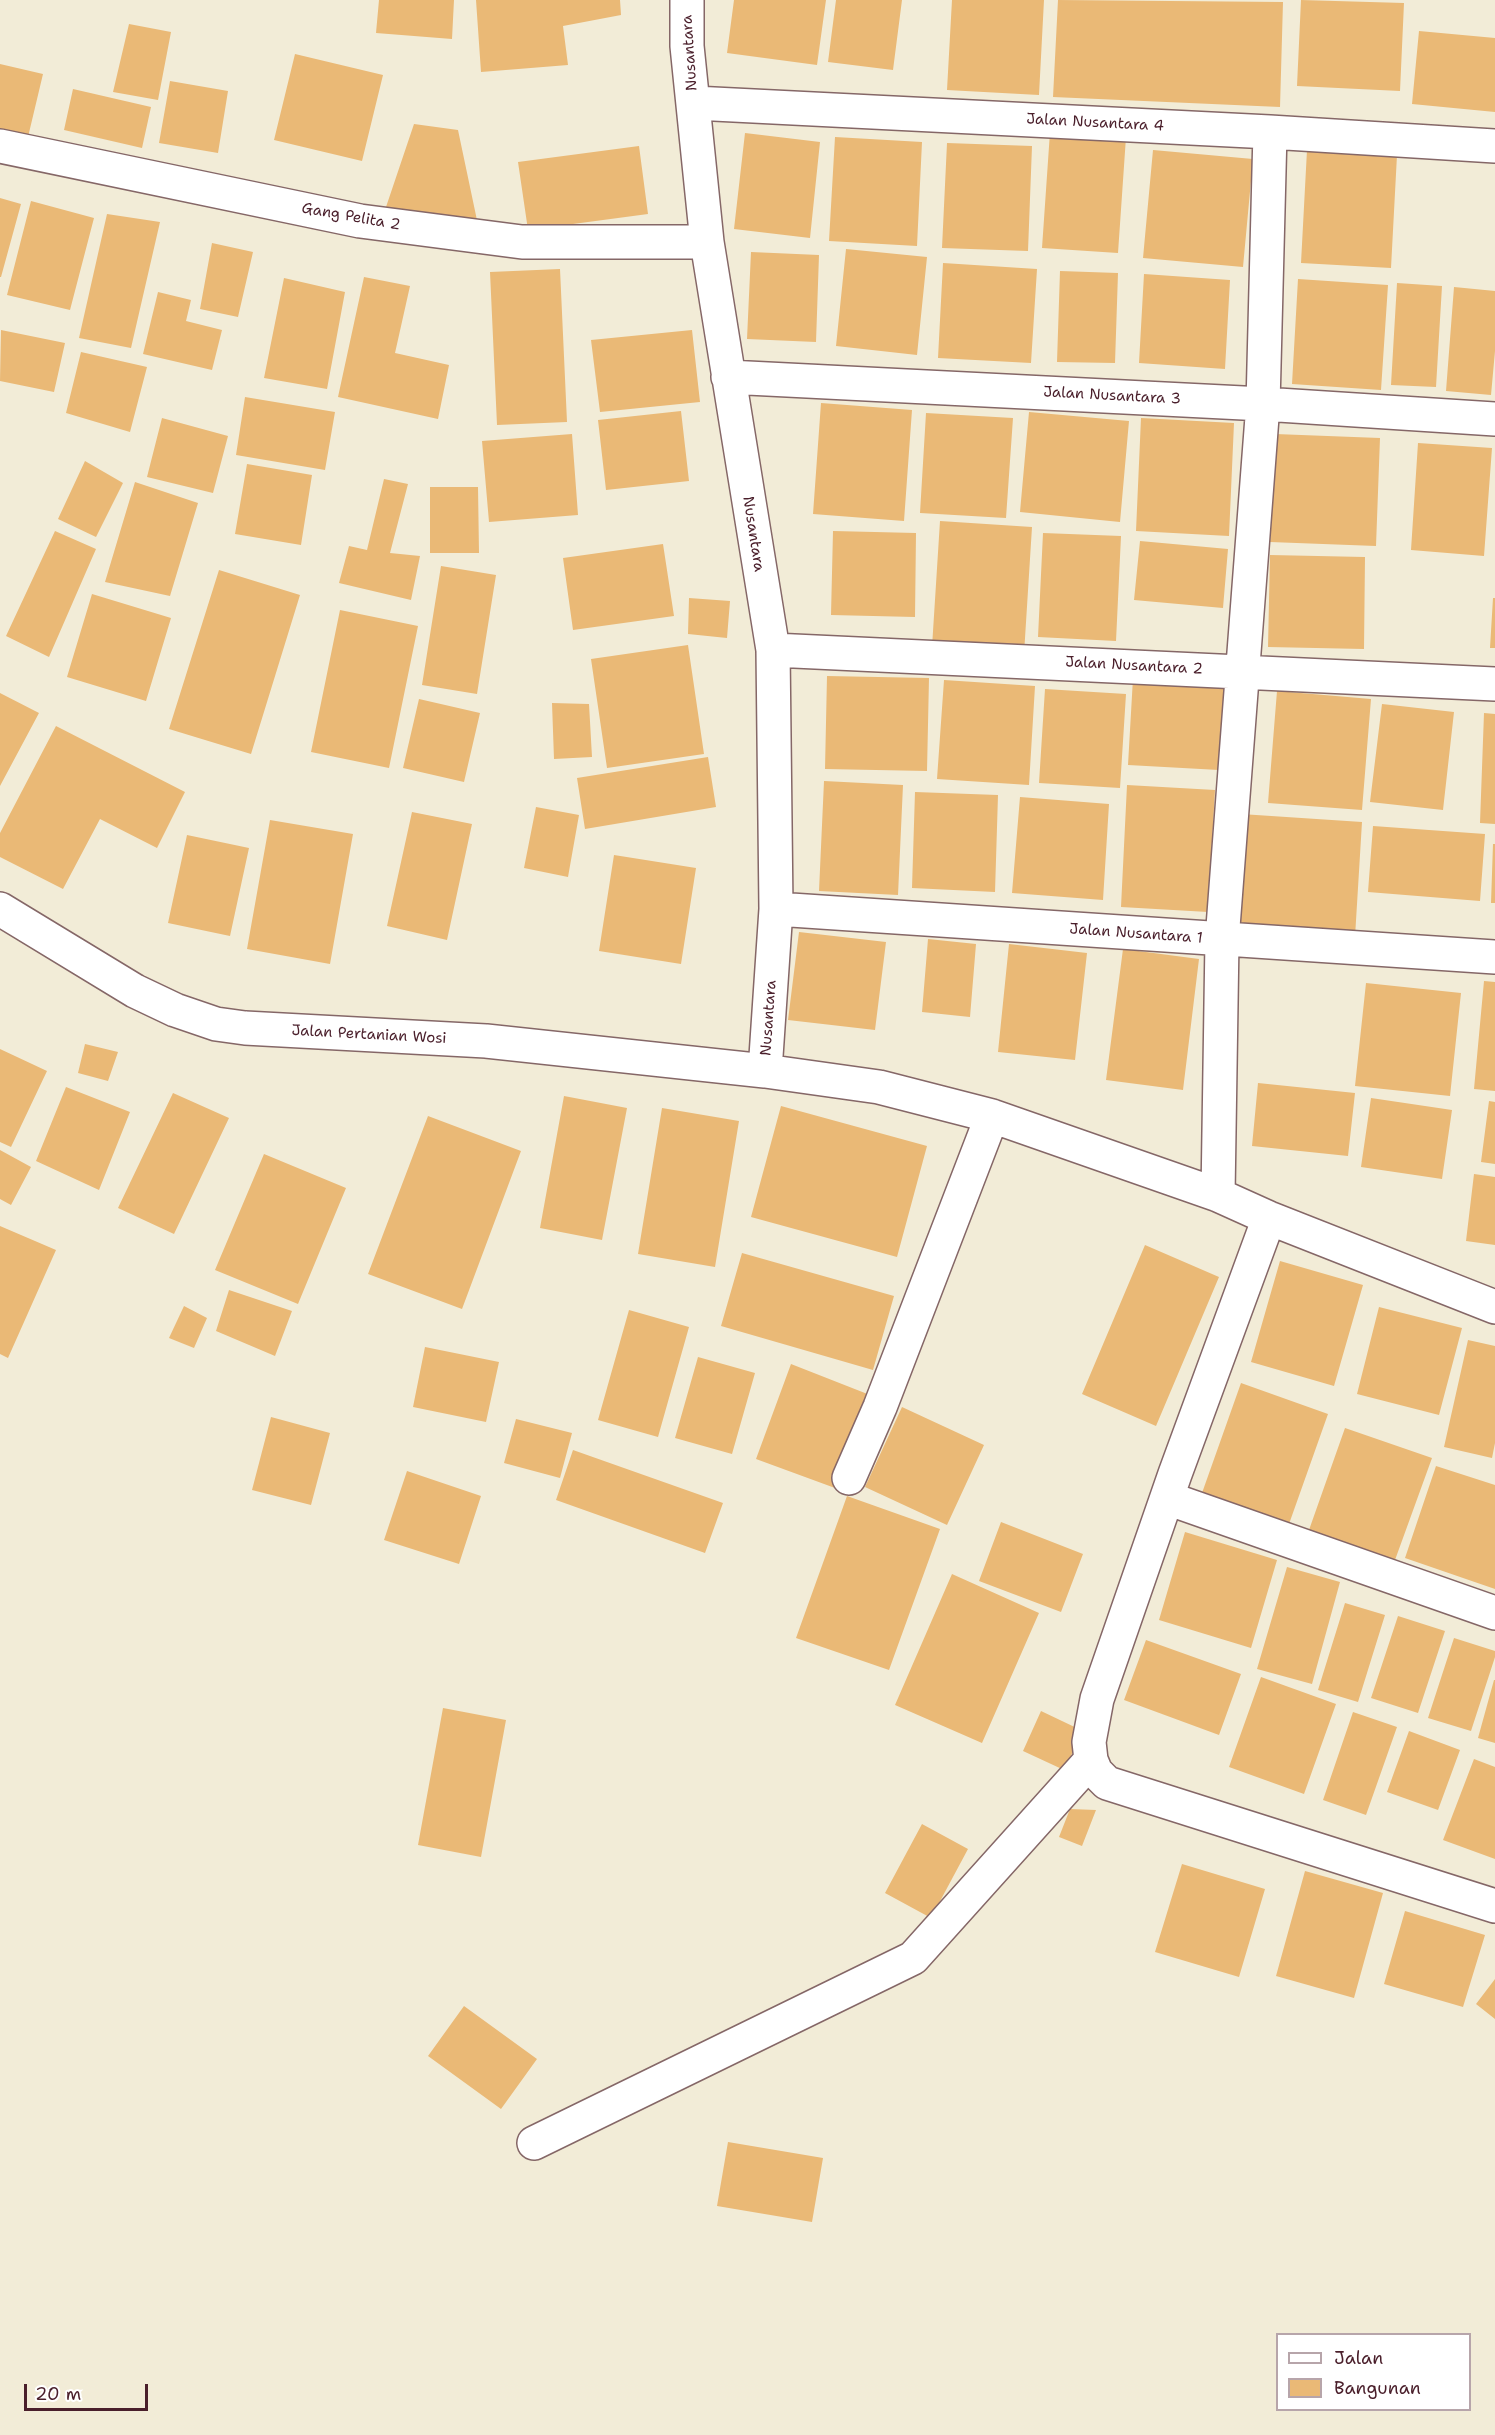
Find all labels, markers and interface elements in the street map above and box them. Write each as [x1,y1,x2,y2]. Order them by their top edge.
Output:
street label: Nusantara [678,14,702,92]
street label: Jalan Nusantara 4 [1026,110,1164,136]
street label: Gang Pelita 2 [300,199,402,235]
street label: Jalan Nusantara 3 [1043,383,1181,409]
street label: Nusantara [738,495,768,573]
street label: Jalan Nusantara 2 [1065,653,1203,679]
street label: Jalan Nusantara 1 [1069,920,1203,948]
street label: Nusantara [757,979,781,1057]
street label: Jalan Pertanian Wosi [291,1022,447,1048]
legend [1276,2333,1471,2411]
text: Jalan [1334,2346,1383,2370]
scale bar [27,2372,152,2410]
text: Bangunan [1334,2376,1421,2400]
text: 20 m [35,2382,81,2406]

